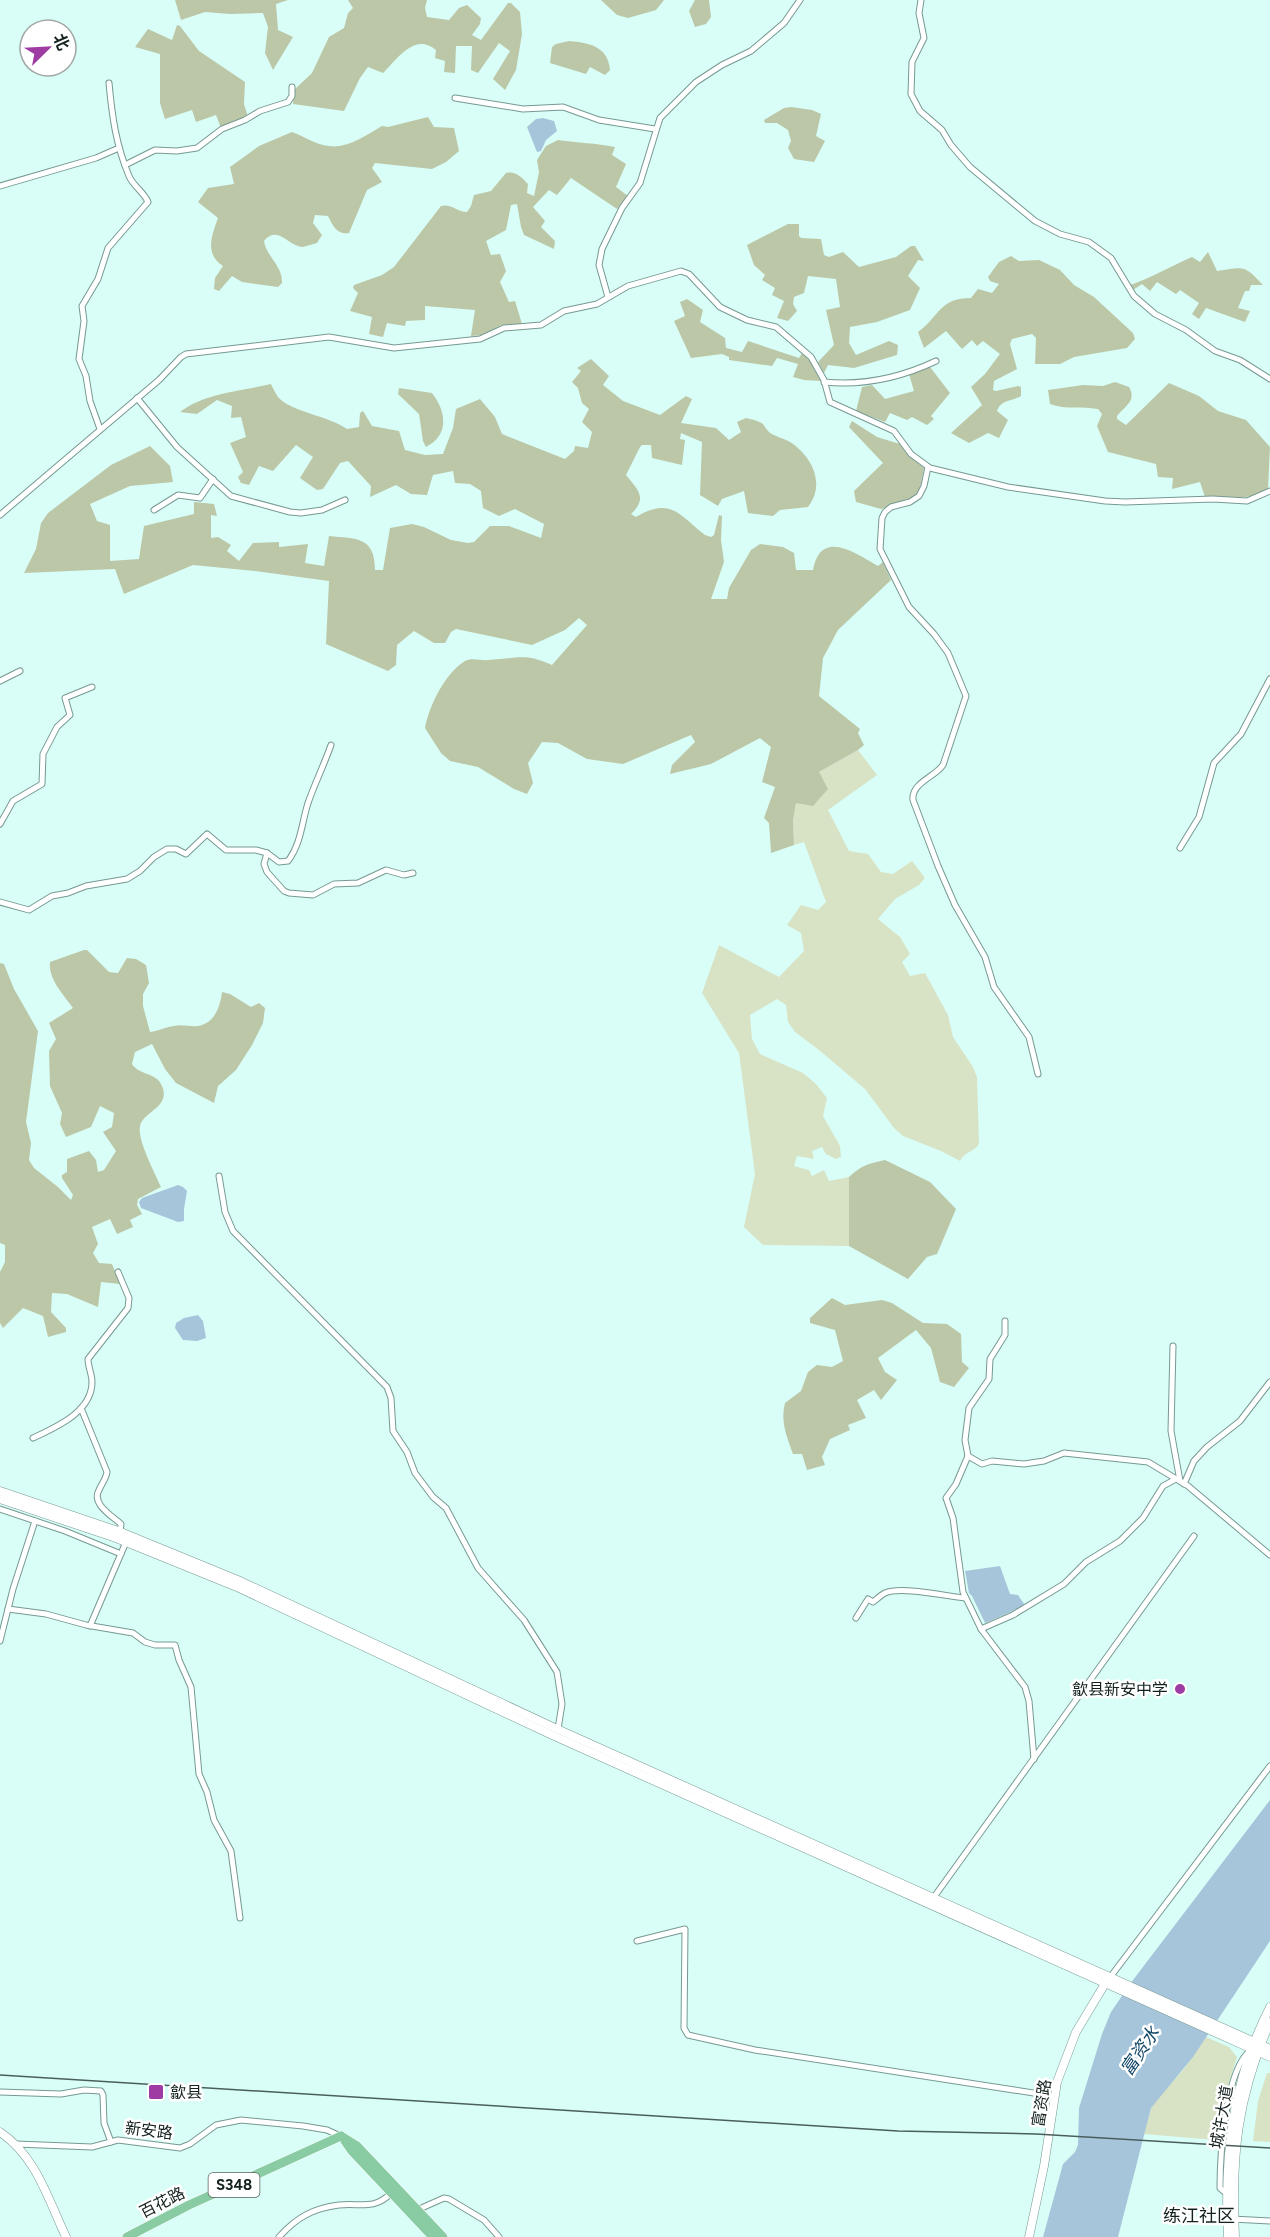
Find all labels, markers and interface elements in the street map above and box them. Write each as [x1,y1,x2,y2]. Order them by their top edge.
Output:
north arrow [18,18,78,78]
text: 北 [49,31,73,53]
place label: 歙县新安中学 [1072,1680,1168,1699]
marker: 歙县新安中学 [1173,1682,1187,1696]
water label: 富资水 [1116,2022,1165,2080]
street label: 富资路 [1028,2078,1055,2128]
marker: 歙县 [147,2083,165,2101]
place label: 歙县 [170,2083,202,2102]
street label: 城许大道 [1207,2084,1236,2150]
street label: 新安路 [124,2118,174,2143]
road number: S348 [208,2173,260,2197]
street label: 百花路 [137,2183,188,2222]
district label: 练江社区 [1163,2205,1235,2227]

